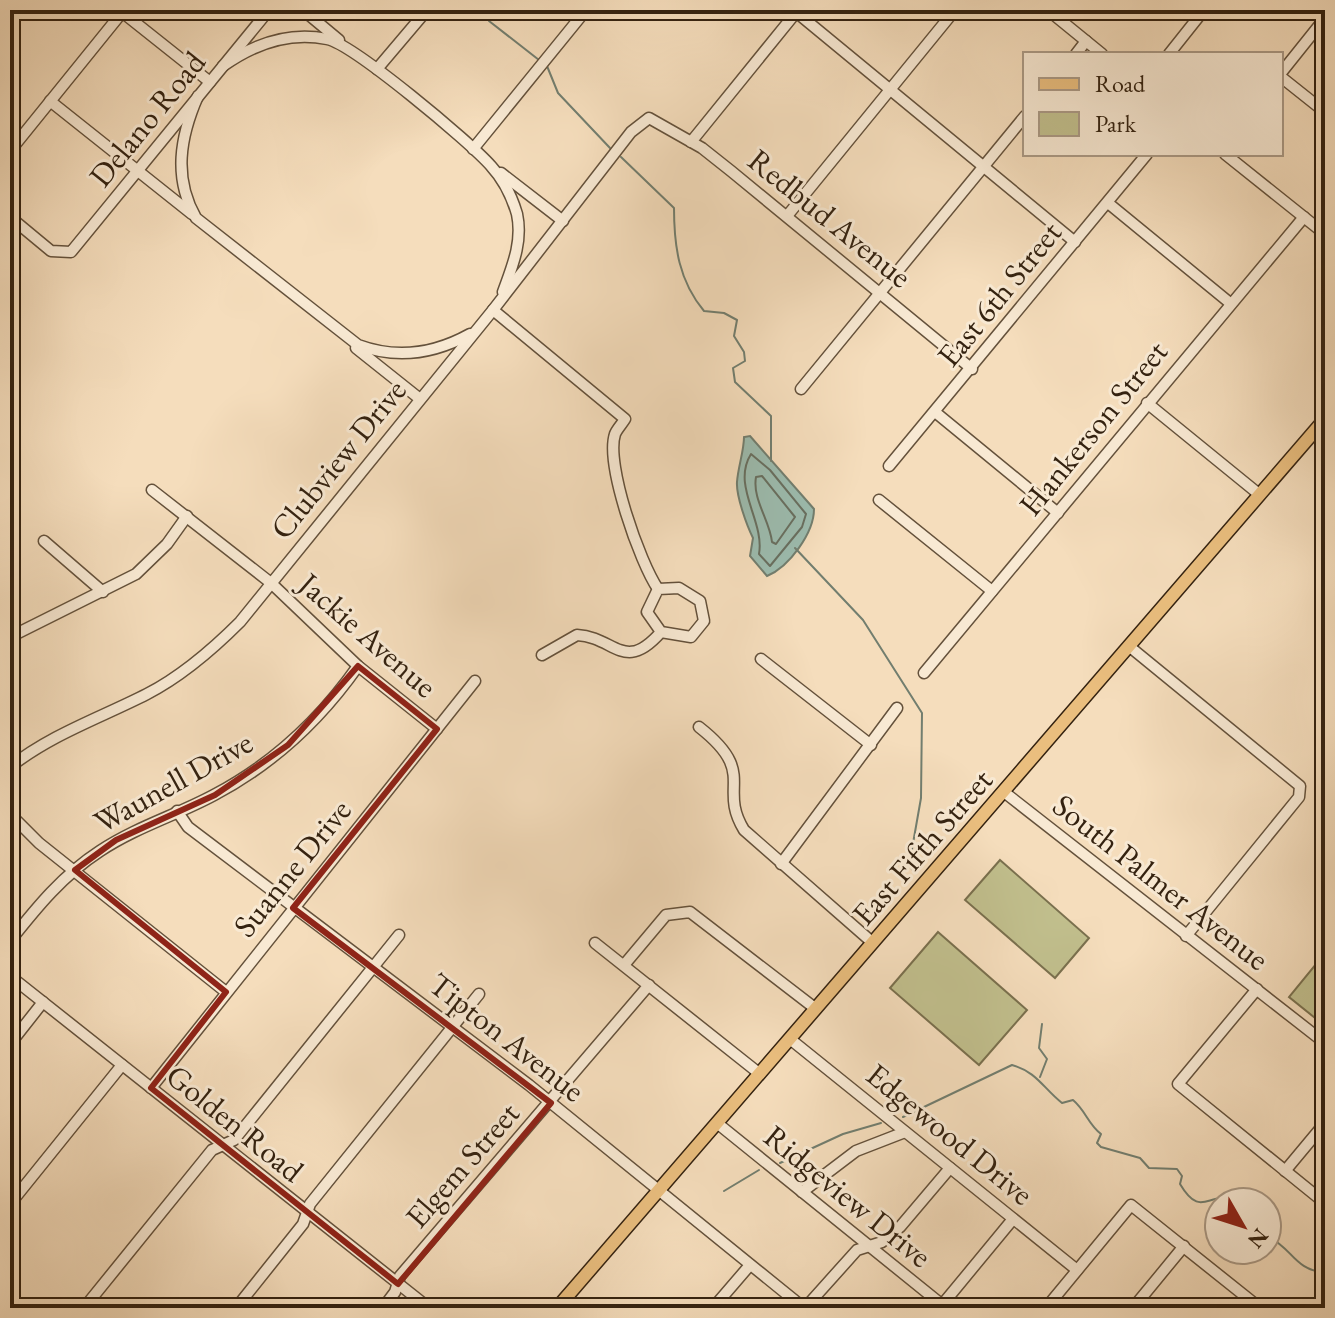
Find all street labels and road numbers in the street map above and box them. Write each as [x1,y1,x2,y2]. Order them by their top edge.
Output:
street label: Delano Road [79,42,215,196]
street label: Redbud Avenue [739,139,921,297]
street label: East 6th Street [927,213,1071,375]
street label: Hankerson Street [1009,332,1177,524]
street label: Clubview Drive [261,370,415,548]
street label: Jackie Avenue [288,561,446,707]
street label: Waunell Drive [86,721,260,843]
street label: East Fifth Street [842,760,1002,934]
street label: South Palmer Avenue [1044,784,1278,980]
street label: Suanne Drive [224,790,360,946]
street label: Tipton Avenue [420,963,594,1111]
street label: Edgewood Drive [858,1054,1042,1214]
street label: Golden Road [158,1055,313,1192]
street label: Elgem Street [396,1093,528,1237]
street label: Ridgeview Drive [755,1115,941,1277]

